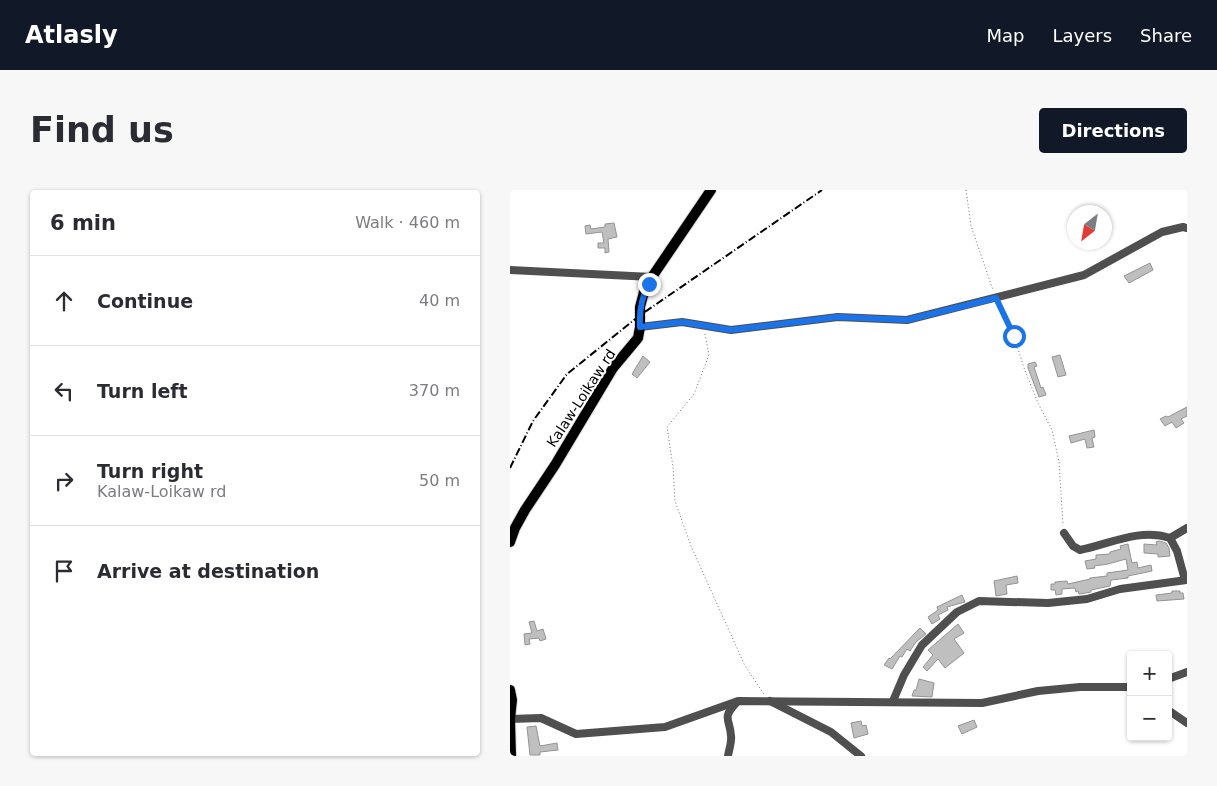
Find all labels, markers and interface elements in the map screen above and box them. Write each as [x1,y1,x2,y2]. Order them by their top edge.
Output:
text: Atlasly [25,21,118,49]
text: Map [986,25,1024,46]
text: Layers [1052,25,1112,46]
text: Share [1140,25,1192,46]
button: Directions [1039,108,1187,153]
text: Find us [30,110,174,150]
north arrow [1067,205,1112,250]
text: 6 min [50,211,116,235]
text: Walk · 460 m [355,213,460,232]
route end [638,273,661,296]
icon: ahead [50,287,78,315]
text: Continue [97,290,193,312]
text: 40 m [419,291,460,310]
route start [1003,325,1026,348]
street label: Kalaw-Loikaw rd [543,346,619,450]
icon: left [50,377,78,405]
text: Turn left [97,380,188,402]
text: 370 m [409,381,460,400]
text: Turn right [97,460,203,482]
icon: right [50,467,78,495]
text: 50 m [419,471,460,490]
text: Kalaw-Loikaw rd [97,482,226,501]
icon: arrive [50,557,78,585]
text: Arrive at destination [97,560,319,582]
map controls [1127,651,1172,741]
button: + [1127,651,1172,696]
button: − [1127,696,1172,741]

